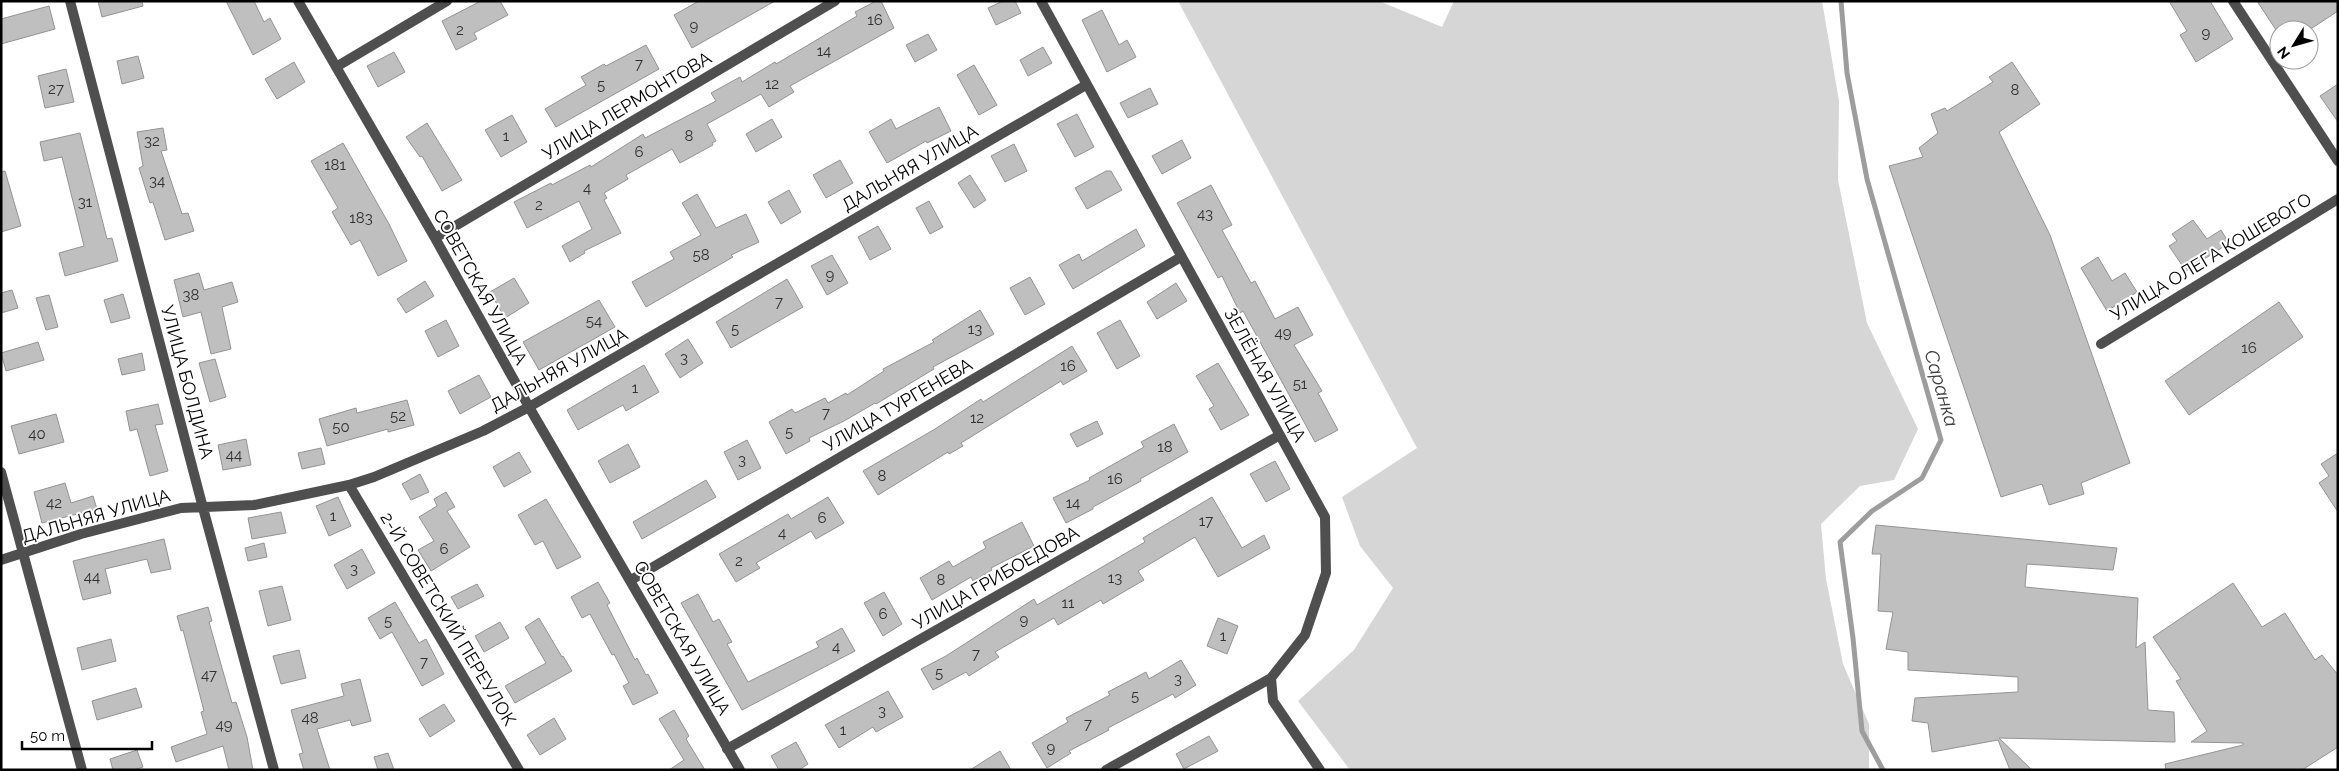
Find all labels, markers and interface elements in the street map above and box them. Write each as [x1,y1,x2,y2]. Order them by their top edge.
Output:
house number: 16 [867,11,883,29]
house number: 9 [690,17,699,35]
north arrow [2269,20,2319,70]
house number: 2 [456,21,464,39]
house number: 9 [2202,24,2211,42]
house number: 14 [817,42,831,60]
text: N [2274,44,2293,62]
street label: УЛИЦА ЛЕРМОНТОВА [539,47,715,164]
house number: 7 [635,55,643,73]
house number: 12 [765,75,779,93]
house number: 5 [597,76,605,94]
house number: 27 [48,80,64,98]
house number: 8 [2011,81,2020,99]
street label: ДАЛЬНЯЯ УЛИЦА [838,120,982,215]
house number: 1 [503,127,510,145]
house number: 8 [685,127,694,145]
house number: 32 [144,132,160,150]
house number: 6 [634,143,644,161]
house number: 181 [324,156,346,174]
house number: 34 [149,172,165,190]
house number: 4 [583,179,591,197]
street label: УЛИЦА ОЛЕГА КОШЕВОГО [2106,188,2315,325]
house number: 31 [78,193,93,211]
house number: 2 [535,196,543,214]
street label: СОВЕТСКАЯ УЛИЦА [429,205,532,368]
house number: 43 [1197,205,1213,223]
house number: 183 [349,209,373,227]
house number: 58 [692,246,710,264]
house number: 9 [826,266,835,284]
house number: 38 [183,286,200,304]
house number: 7 [775,293,783,311]
street label: УЛИЦА БОЛДИНА [157,303,218,461]
street label: ЗЕЛЁНАЯ УЛИЦА [1220,304,1311,445]
house number: 54 [586,312,602,330]
house number: 5 [731,320,739,338]
house number: 13 [968,320,982,338]
street label: ДАЛЬНЯЯ УЛИЦА [486,323,631,416]
house number: 49 [1275,324,1292,342]
house number: 16 [2241,339,2257,357]
water label: Саранка [1921,347,1963,429]
house number: 3 [680,349,688,367]
street label: УЛИЦА ТУРГЕНЕВА [820,353,976,456]
house number: 16 [1060,357,1076,375]
house number: 51 [1293,375,1308,393]
house number: 1 [632,379,639,397]
house number: 7 [822,404,830,422]
house number: 52 [390,407,406,425]
house number: 12 [970,409,984,427]
house number: 50 [332,418,350,436]
house number: 5 [785,423,793,441]
house number: 40 [28,425,46,443]
house number: 18 [1157,438,1173,456]
house number: 44 [226,446,242,464]
house number: 3 [738,451,746,469]
house number: 8 [878,467,887,485]
house number: 16 [1107,470,1123,488]
street label: ДАЛЬНЯЯ УЛИЦА [19,484,173,547]
house number: 42 [46,494,62,512]
house number: 14 [1066,494,1080,512]
house number: 1 [330,507,337,525]
street label: 2-Й СОВЕТСКИЙ ПЕРЕУЛОК [376,508,521,729]
house number: 6 [817,509,827,527]
house number: 17 [1199,512,1213,530]
street label: УЛИЦА ГРИБОЕДОВА [909,521,1083,634]
house number: 4 [778,524,786,542]
house number: 6 [439,540,449,558]
house number: 2 [735,552,743,570]
street label: СОВЕТСКАЯ УЛИЦА [630,557,735,719]
house number: 3 [350,560,358,578]
house number: 44 [84,568,100,586]
house number: 13 [1108,569,1122,587]
house number: 8 [937,571,946,589]
house number: 11 [1062,594,1075,612]
house number: 6 [878,605,888,623]
house number: 9 [1020,611,1029,629]
house number: 5 [384,612,392,630]
house number: 1 [1220,627,1227,645]
house number: 4 [832,638,840,656]
house number: 7 [972,645,980,663]
house number: 7 [420,653,428,671]
house number: 5 [935,664,943,682]
house number: 47 [201,666,217,684]
house number: 3 [1174,670,1182,688]
house number: 5 [1131,687,1139,705]
house number: 3 [878,702,886,720]
house number: 48 [301,709,319,727]
house number: 7 [1084,715,1092,733]
house number: 49 [216,716,233,734]
scale bar [22,718,152,750]
house number: 1 [840,721,847,739]
text: 50 m [30,727,65,745]
house number: 9 [1047,739,1056,757]

